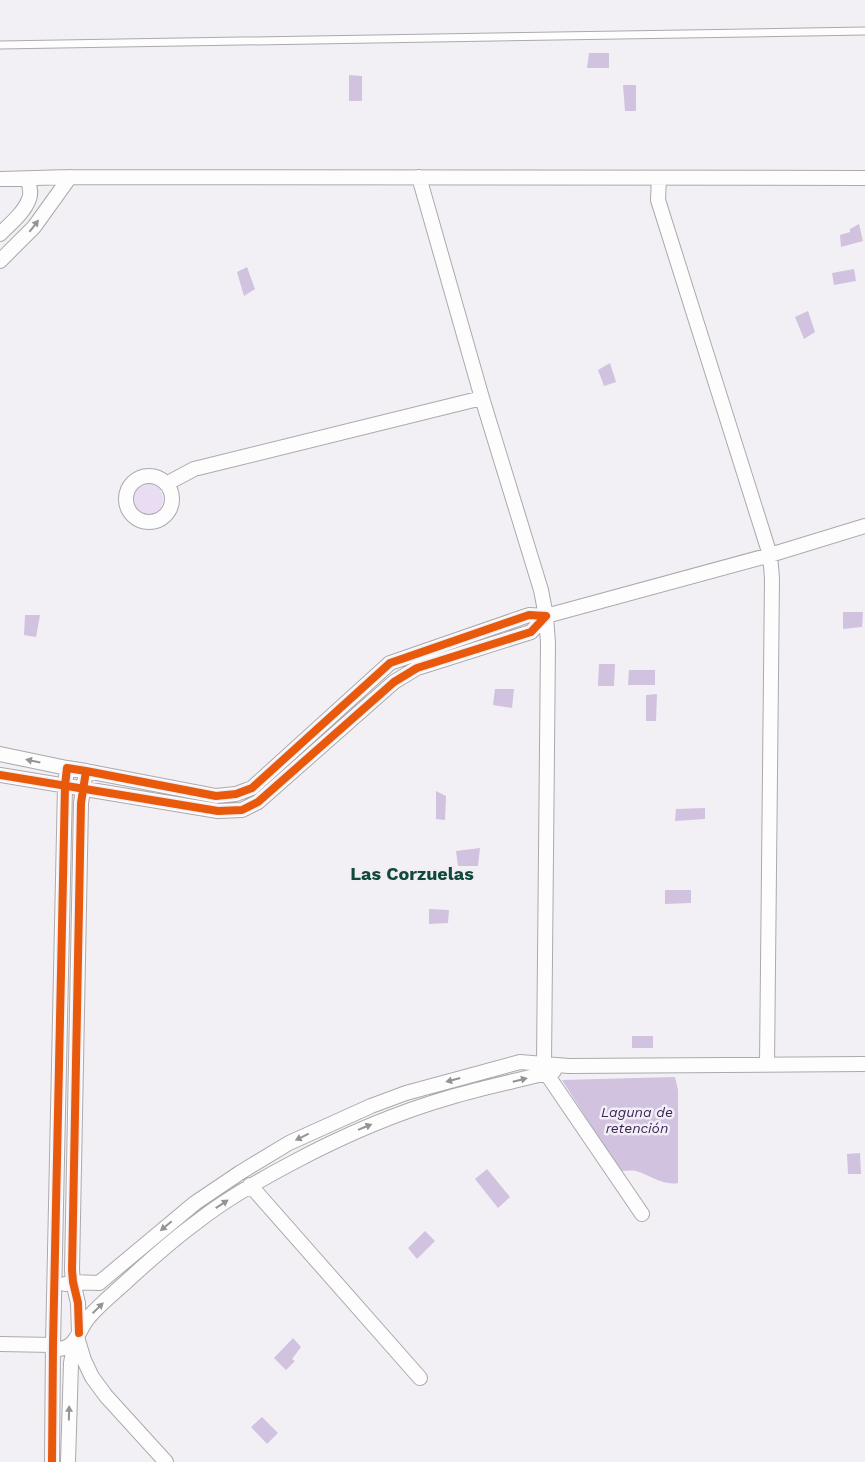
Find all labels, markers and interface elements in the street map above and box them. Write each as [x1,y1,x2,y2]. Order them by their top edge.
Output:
one-way arrow [28,220,39,233]
one-way arrow [26,757,41,765]
district label: Las Corzuelas [350,863,474,884]
one-way arrow [513,1075,528,1083]
one-way arrow [446,1077,461,1085]
water label: Laguna de retención [601,1104,673,1136]
one-way arrow [358,1123,372,1131]
one-way arrow [294,1133,309,1141]
one-way arrow [215,1199,228,1208]
one-way arrow [160,1220,172,1231]
one-way arrow [92,1302,104,1314]
one-way arrow [65,1405,73,1421]

